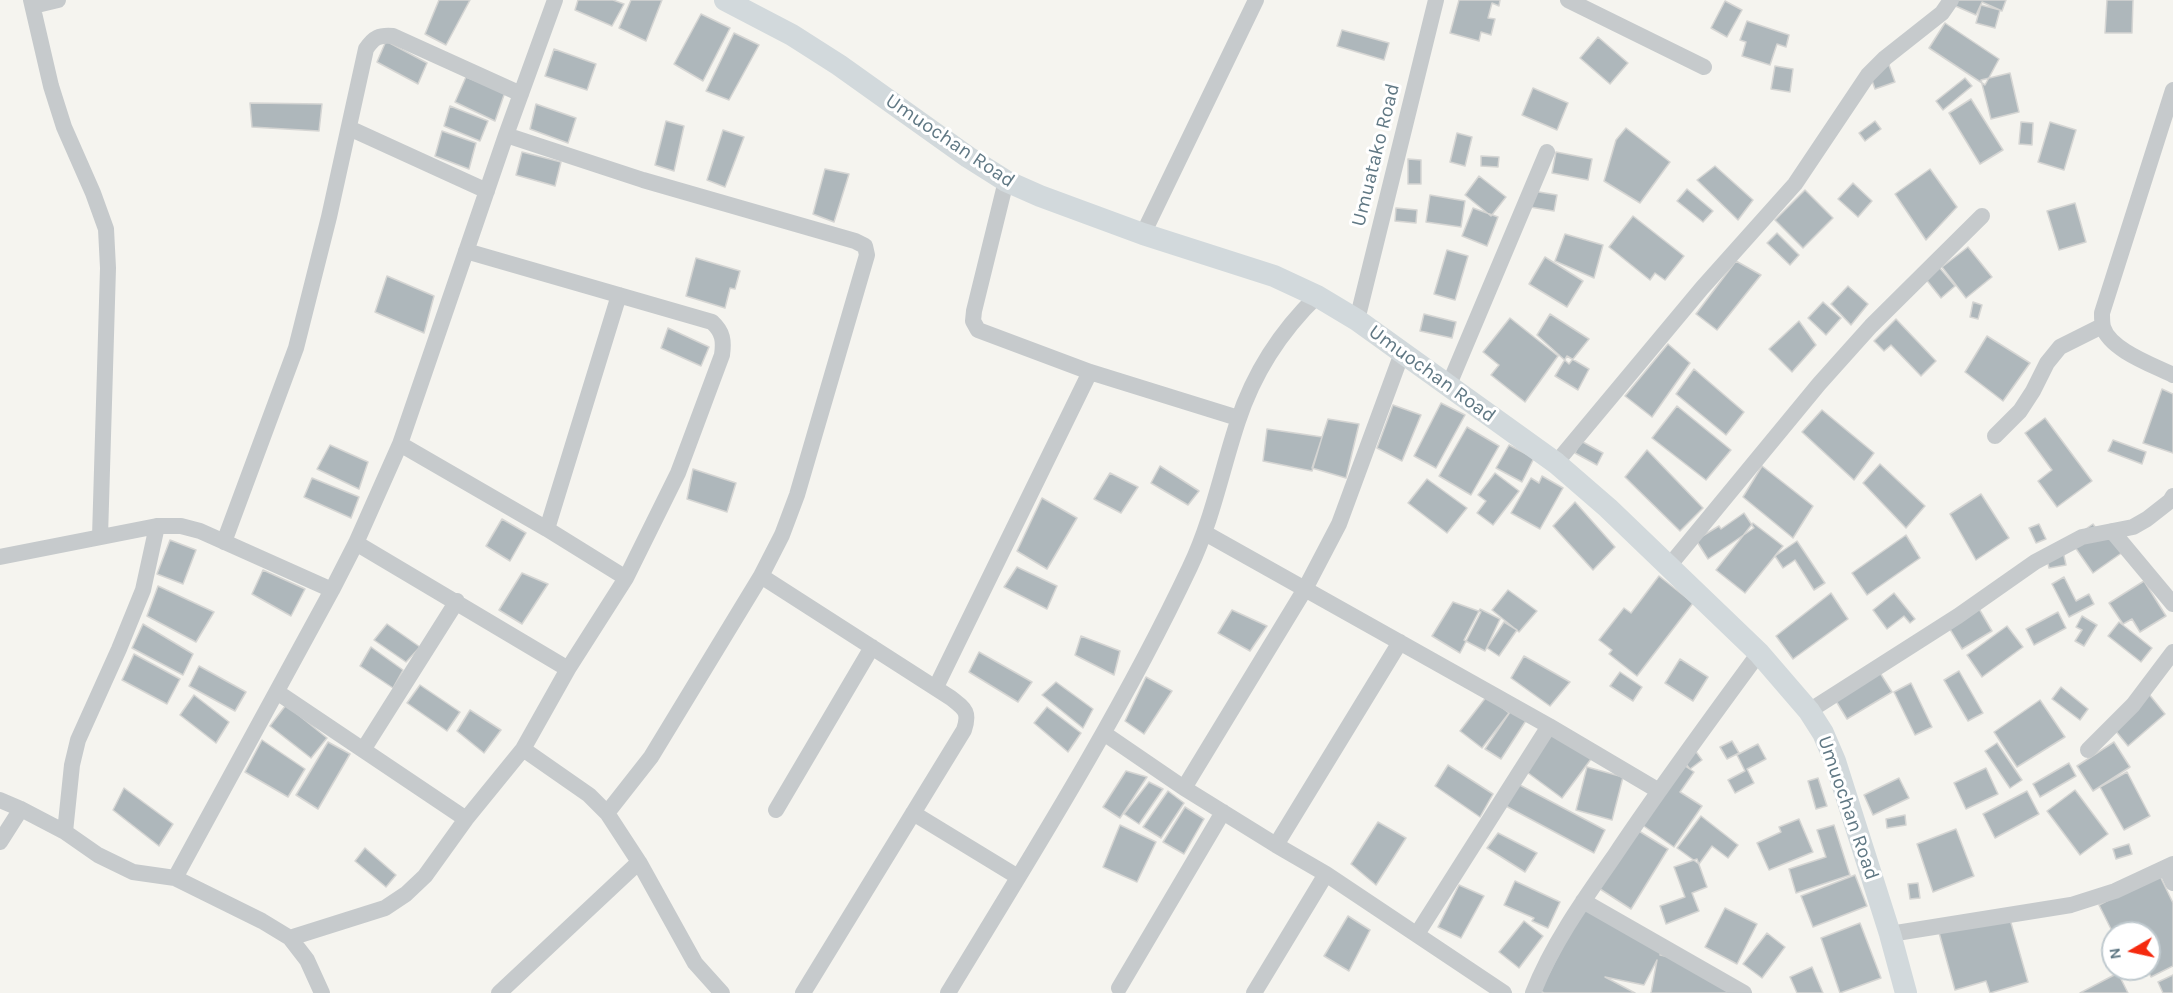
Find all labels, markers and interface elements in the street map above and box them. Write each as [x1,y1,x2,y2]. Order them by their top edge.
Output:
street label: Umuatako Road [1347,81,1405,229]
street label: Umuochan Road [881,89,1019,193]
street label: Umuochan Road [1364,320,1500,428]
street label: Umuochan Road [1812,733,1884,883]
north arrow [2101,921,2161,981]
text: N [2104,946,2125,961]

